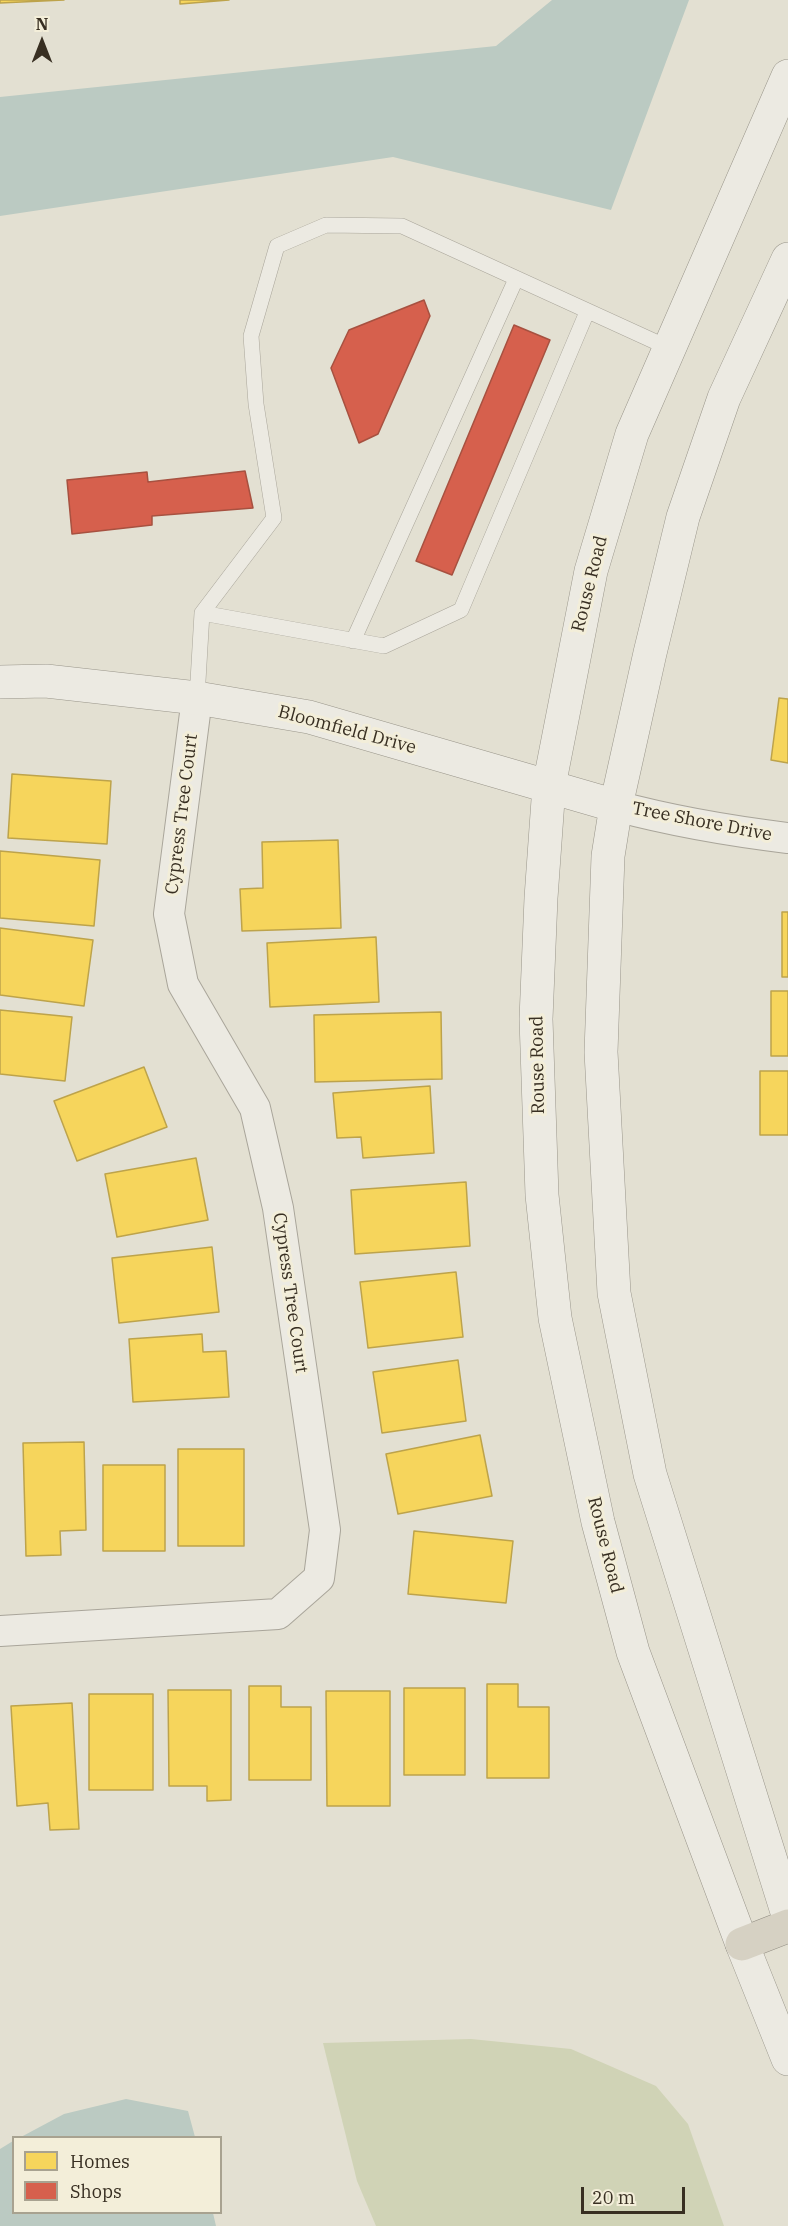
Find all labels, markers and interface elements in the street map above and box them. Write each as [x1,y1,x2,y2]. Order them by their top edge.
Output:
north arrow [12,12,72,72]
text: N [36,14,48,34]
street label: Rouse Road [568,534,612,634]
street label: Bloomfield Drive [276,701,418,759]
street label: Cypress Tree Court [161,732,203,896]
street label: Tree Shore Drive [630,798,774,846]
street label: Rouse Road [526,1015,550,1115]
street label: Cypress Tree Court [268,1211,312,1375]
street label: Rouse Road [583,1495,627,1595]
legend [12,2136,222,2214]
text: Homes [70,2150,130,2173]
scale bar [584,2175,688,2213]
text: Shops [70,2180,122,2203]
text: 20 m [592,2186,635,2209]

